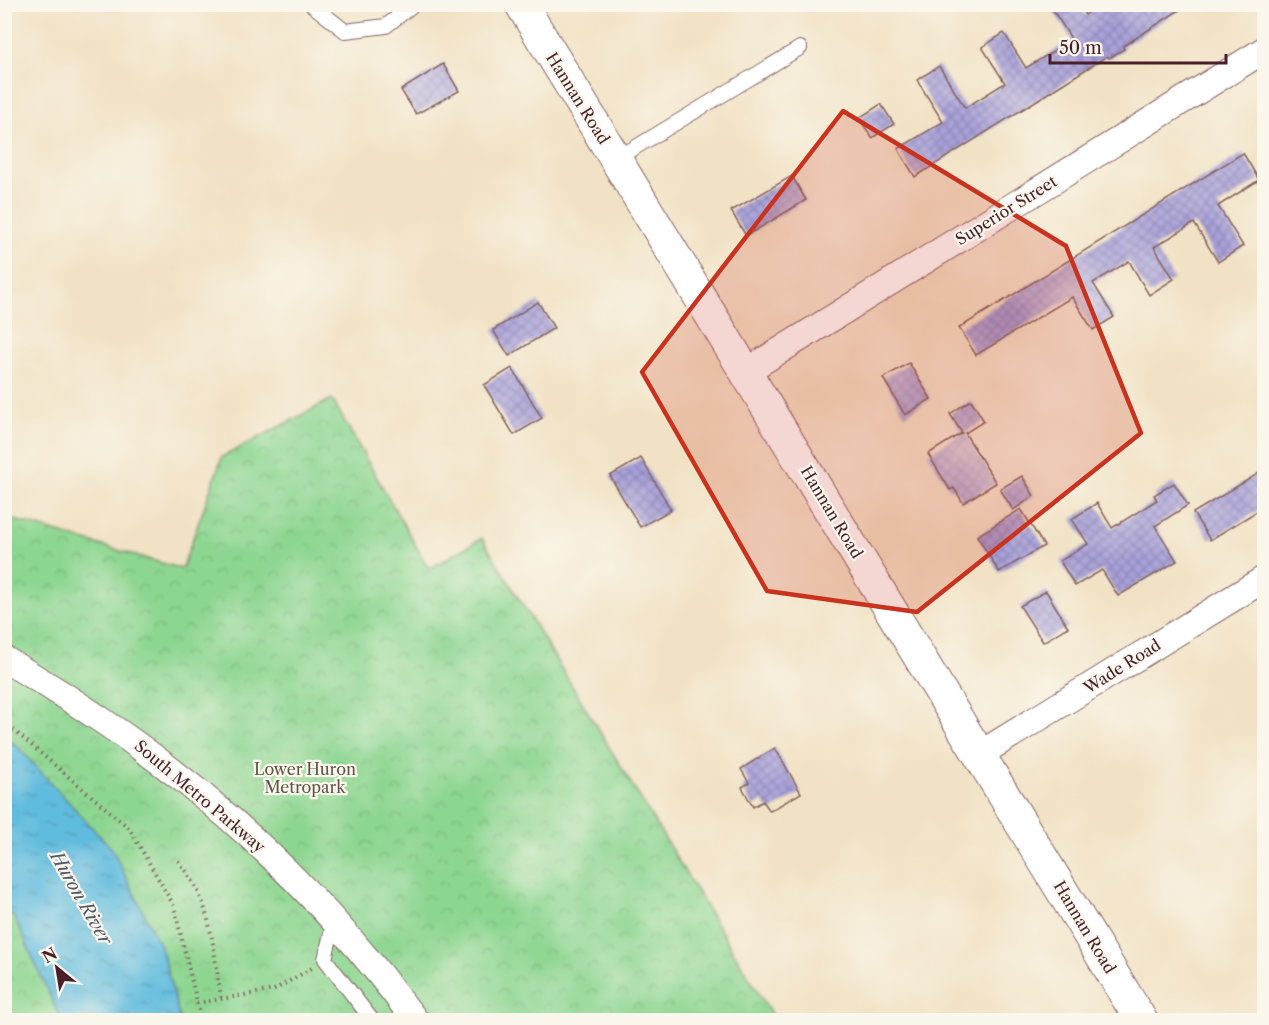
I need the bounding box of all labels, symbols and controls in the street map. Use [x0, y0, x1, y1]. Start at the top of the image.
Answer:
scale bar [1050, 27, 1226, 65]
text: 50 m [1059, 37, 1102, 59]
street label: Hannan Road [542, 48, 614, 148]
street label: Superior Street [952, 171, 1061, 249]
street label: Hannan Road [797, 462, 868, 562]
street label: Wade Road [1079, 634, 1164, 698]
street label: South Metro Parkway [131, 736, 270, 857]
park label: Lower Huron Metropark [254, 759, 356, 797]
water label: Huron River [44, 846, 117, 950]
street label: Hannan Road [1050, 877, 1121, 977]
north arrow [27, 938, 87, 998]
text: N [38, 943, 61, 967]

